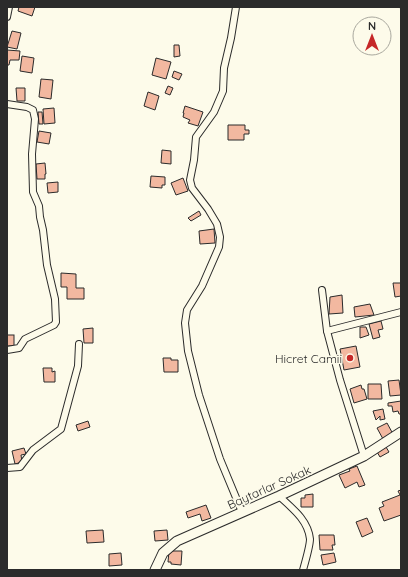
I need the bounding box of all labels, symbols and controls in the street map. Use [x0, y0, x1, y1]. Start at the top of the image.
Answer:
north arrow [352, 16, 392, 56]
text: N [368, 19, 376, 33]
place label: Hicret Camii [275, 351, 342, 366]
marker: Hicret Camii [345, 353, 355, 363]
street label: Baytarlar Sokak [225, 462, 313, 512]

